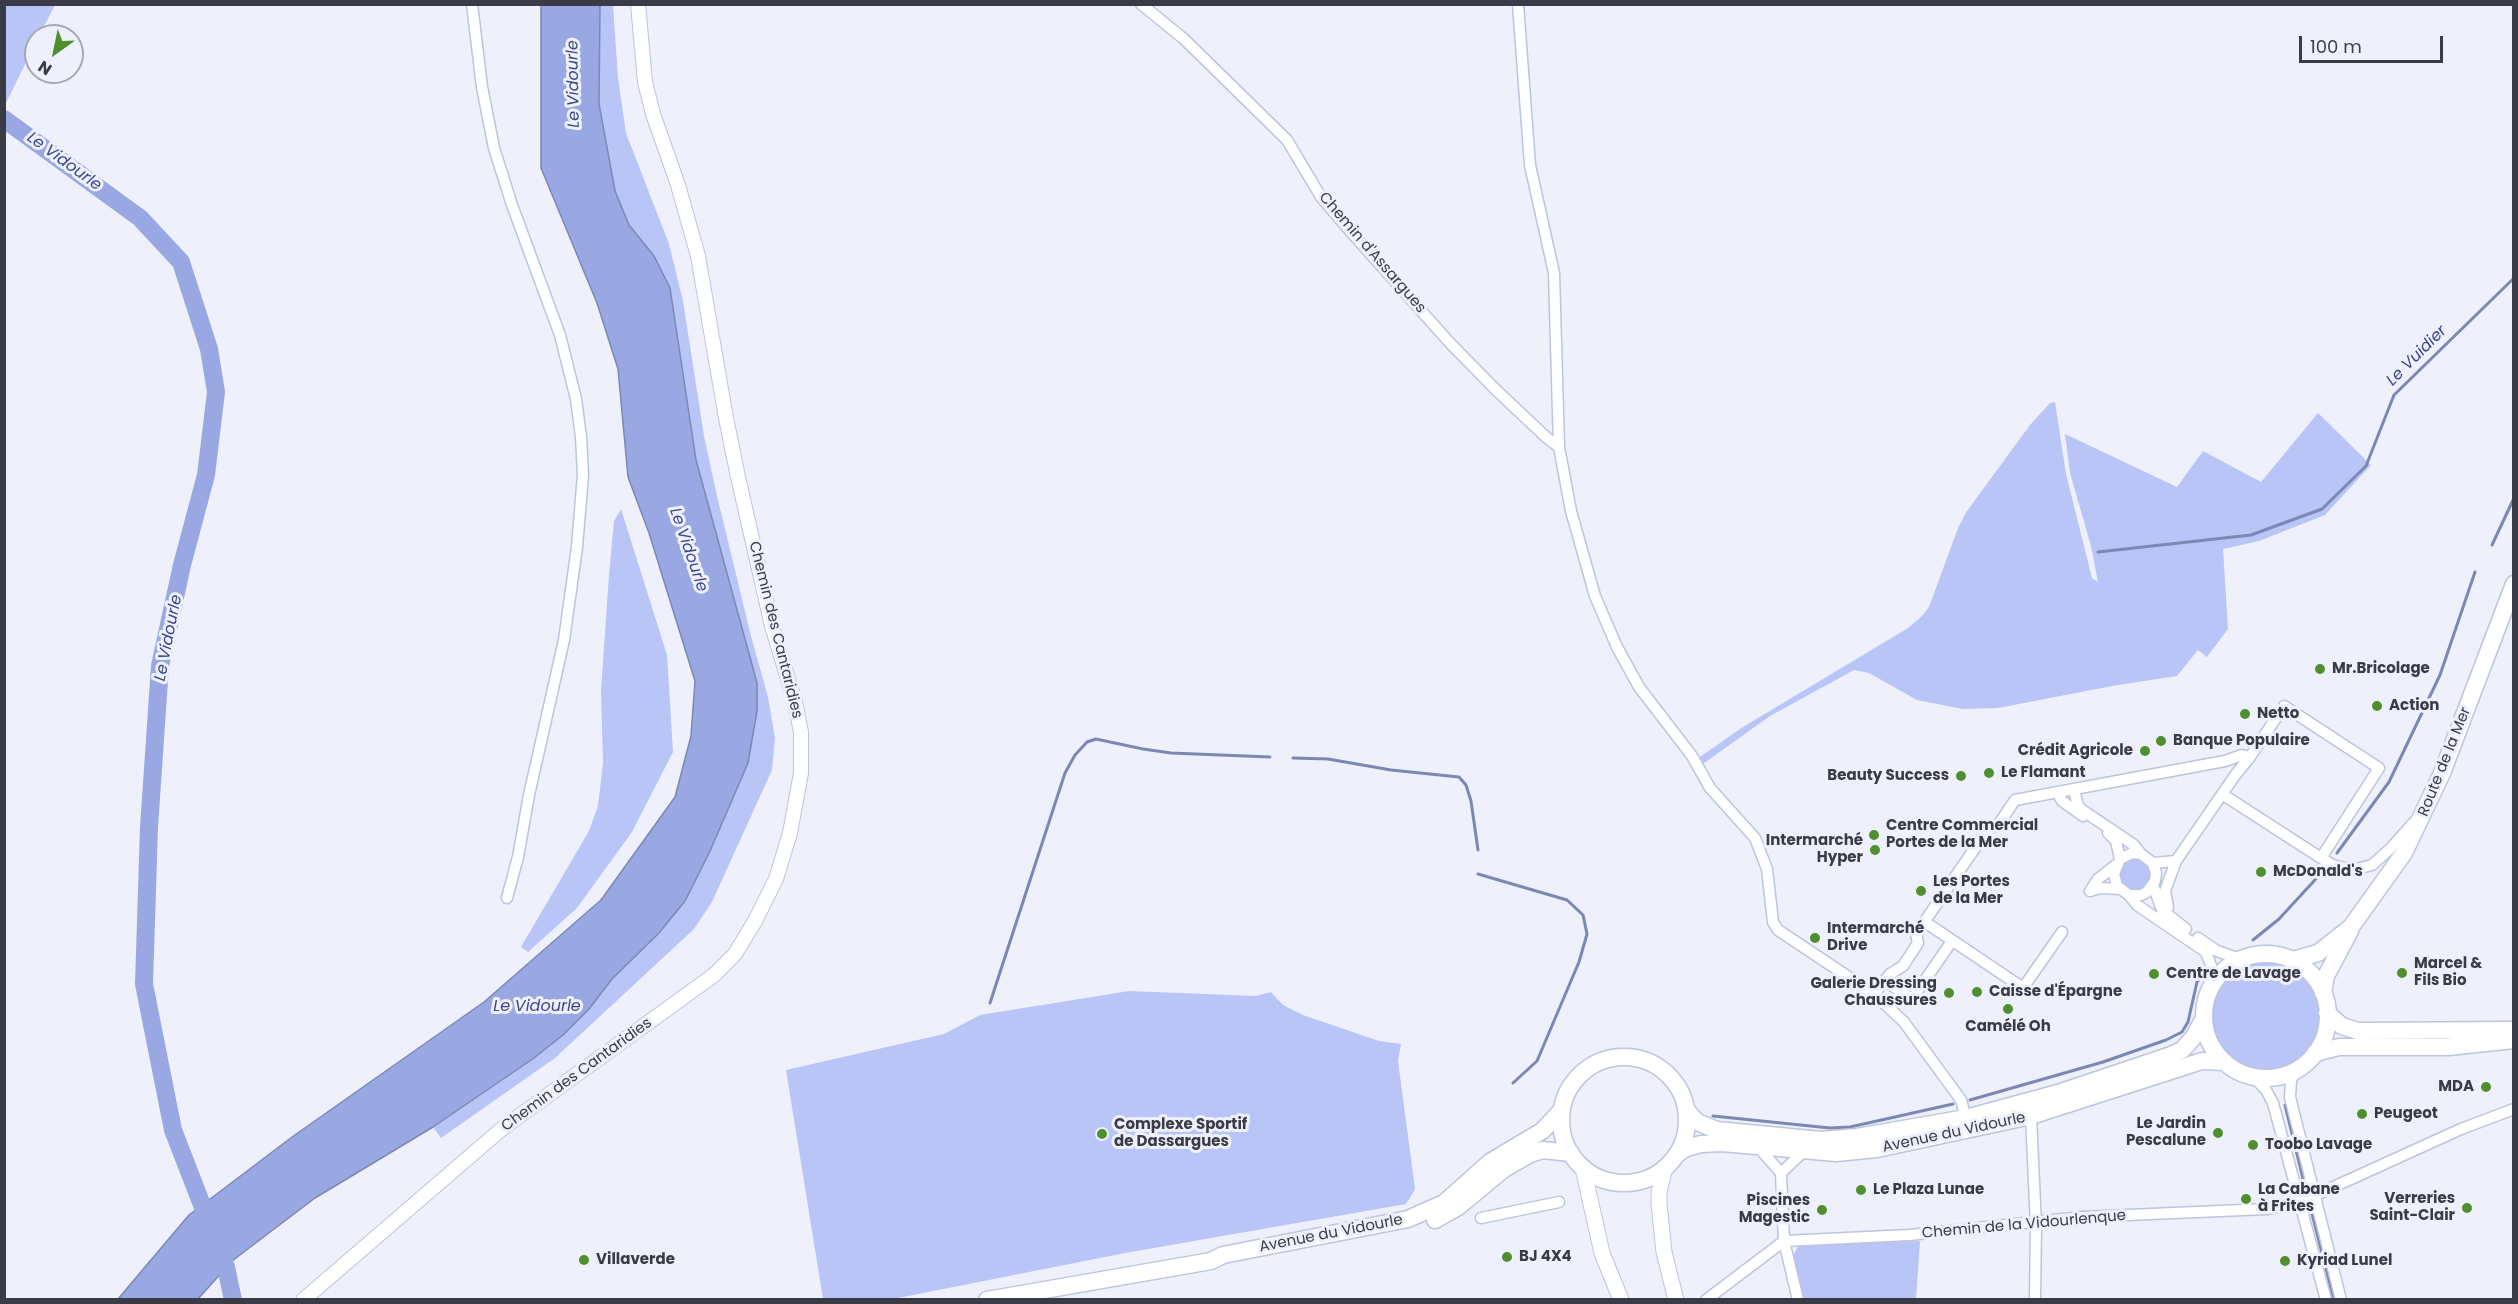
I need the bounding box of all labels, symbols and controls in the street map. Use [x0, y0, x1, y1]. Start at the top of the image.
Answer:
north arrow [24, 24, 84, 84]
scale bar [2302, 24, 2446, 62]
text: 100 m [2310, 34, 2362, 59]
water label: Le Vidourle [564, 40, 584, 128]
text: N [34, 55, 56, 81]
water label: Le Vidourle [23, 129, 105, 195]
street label: Chemin d'Assargues [1315, 189, 1429, 317]
water label: Le Vuidier [2383, 322, 2451, 390]
water label: Le Vidourle [665, 506, 711, 594]
street label: Chemin des Cantaridies [744, 540, 806, 720]
water label: Le Vidourle [151, 593, 187, 683]
place label: Mr.Bricolage [2332, 660, 2430, 678]
marker: Mr.Bricolage [2313, 662, 2327, 676]
place label: Action [2389, 697, 2439, 715]
marker: Action [2370, 699, 2384, 713]
place label: Netto [2257, 705, 2299, 723]
street label: Route de la Mer [2415, 705, 2475, 819]
marker: Netto [2238, 707, 2252, 721]
place label: Banque Populaire [2173, 732, 2310, 750]
marker: Banque Populaire [2154, 734, 2168, 748]
place label: Crédit Agricole [2018, 742, 2133, 760]
marker: Crédit Agricole [2138, 744, 2152, 758]
place label: Le Flamant [2001, 764, 2086, 782]
marker: Le Flamant [1982, 766, 1996, 780]
place label: Beauty Success [1827, 767, 1949, 785]
marker: Beauty Success [1954, 769, 1968, 783]
place label: Centre Commercial Portes de la Mer [1886, 817, 2038, 852]
marker: Centre Commercial Portes de la Mer [1867, 828, 1881, 842]
place label: Intermarché Hyper [1766, 832, 1863, 867]
marker: Intermarché Hyper [1868, 843, 1882, 857]
place label: McDonald's [2273, 863, 2363, 881]
marker: McDonald's [2254, 865, 2268, 879]
place label: Les Portes de la Mer [1933, 873, 2010, 908]
marker: Les Portes de la Mer [1914, 884, 1928, 898]
place label: Intermarché Drive [1827, 920, 1924, 955]
marker: Intermarché Drive [1808, 931, 1822, 945]
place label: Marcel & Fils Bio [2414, 955, 2482, 990]
place label: Centre de Lavage [2166, 965, 2301, 983]
marker: Marcel & Fils Bio [2395, 966, 2409, 980]
marker: Centre de Lavage [2147, 967, 2161, 981]
place label: Galerie Dressing Chaussures [1810, 975, 1937, 1010]
place label: Caisse d'Épargne [1989, 983, 2122, 1001]
marker: Caisse d'Épargne [1970, 985, 1984, 999]
marker: Galerie Dressing Chaussures [1942, 986, 1956, 1000]
water label: Le Vidourle [493, 997, 581, 1017]
marker: Camélé Oh [2001, 1002, 2015, 1016]
street label: Chemin des Cantaridies [498, 1014, 656, 1136]
place label: Camélé Oh [1965, 1018, 2051, 1036]
place label: MDA [2438, 1078, 2474, 1096]
marker: MDA [2479, 1080, 2493, 1094]
place label: Peugeot [2374, 1105, 2438, 1123]
marker: Peugeot [2355, 1107, 2369, 1121]
street label: Avenue du Vidourle [1881, 1109, 2027, 1157]
place label: Le Jardin Pescalune [2126, 1115, 2206, 1150]
place label: Complexe Sportif de Dassargues [1114, 1116, 1247, 1151]
marker: Le Jardin Pescalune [2211, 1126, 2225, 1140]
marker: Complexe Sportif de Dassargues [1095, 1127, 1109, 1141]
place label: Toobo Lavage [2265, 1136, 2372, 1154]
marker: Toobo Lavage [2246, 1138, 2260, 1152]
place label: Le Plaza Lunae [1873, 1181, 1984, 1199]
place label: La Cabane à Frites [2258, 1181, 2340, 1216]
marker: Le Plaza Lunae [1854, 1183, 1868, 1197]
place label: Verreries Saint-Clair [2369, 1190, 2455, 1225]
place label: Piscines Magestic [1739, 1192, 1810, 1227]
marker: La Cabane à Frites [2239, 1192, 2253, 1206]
marker: Verreries Saint-Clair [2460, 1201, 2474, 1215]
marker: Piscines Magestic [1815, 1203, 1829, 1217]
street label: Chemin de la Vidourlenque [1921, 1207, 2127, 1243]
street label: Avenue du Vidourle [1258, 1211, 1404, 1257]
place label: BJ 4X4 [1519, 1248, 1572, 1266]
marker: BJ 4X4 [1500, 1250, 1514, 1264]
place label: Villaverde [596, 1251, 675, 1269]
place label: Kyriad Lunel [2297, 1252, 2392, 1270]
marker: Villaverde [577, 1253, 591, 1267]
marker: Kyriad Lunel [2278, 1254, 2292, 1268]

